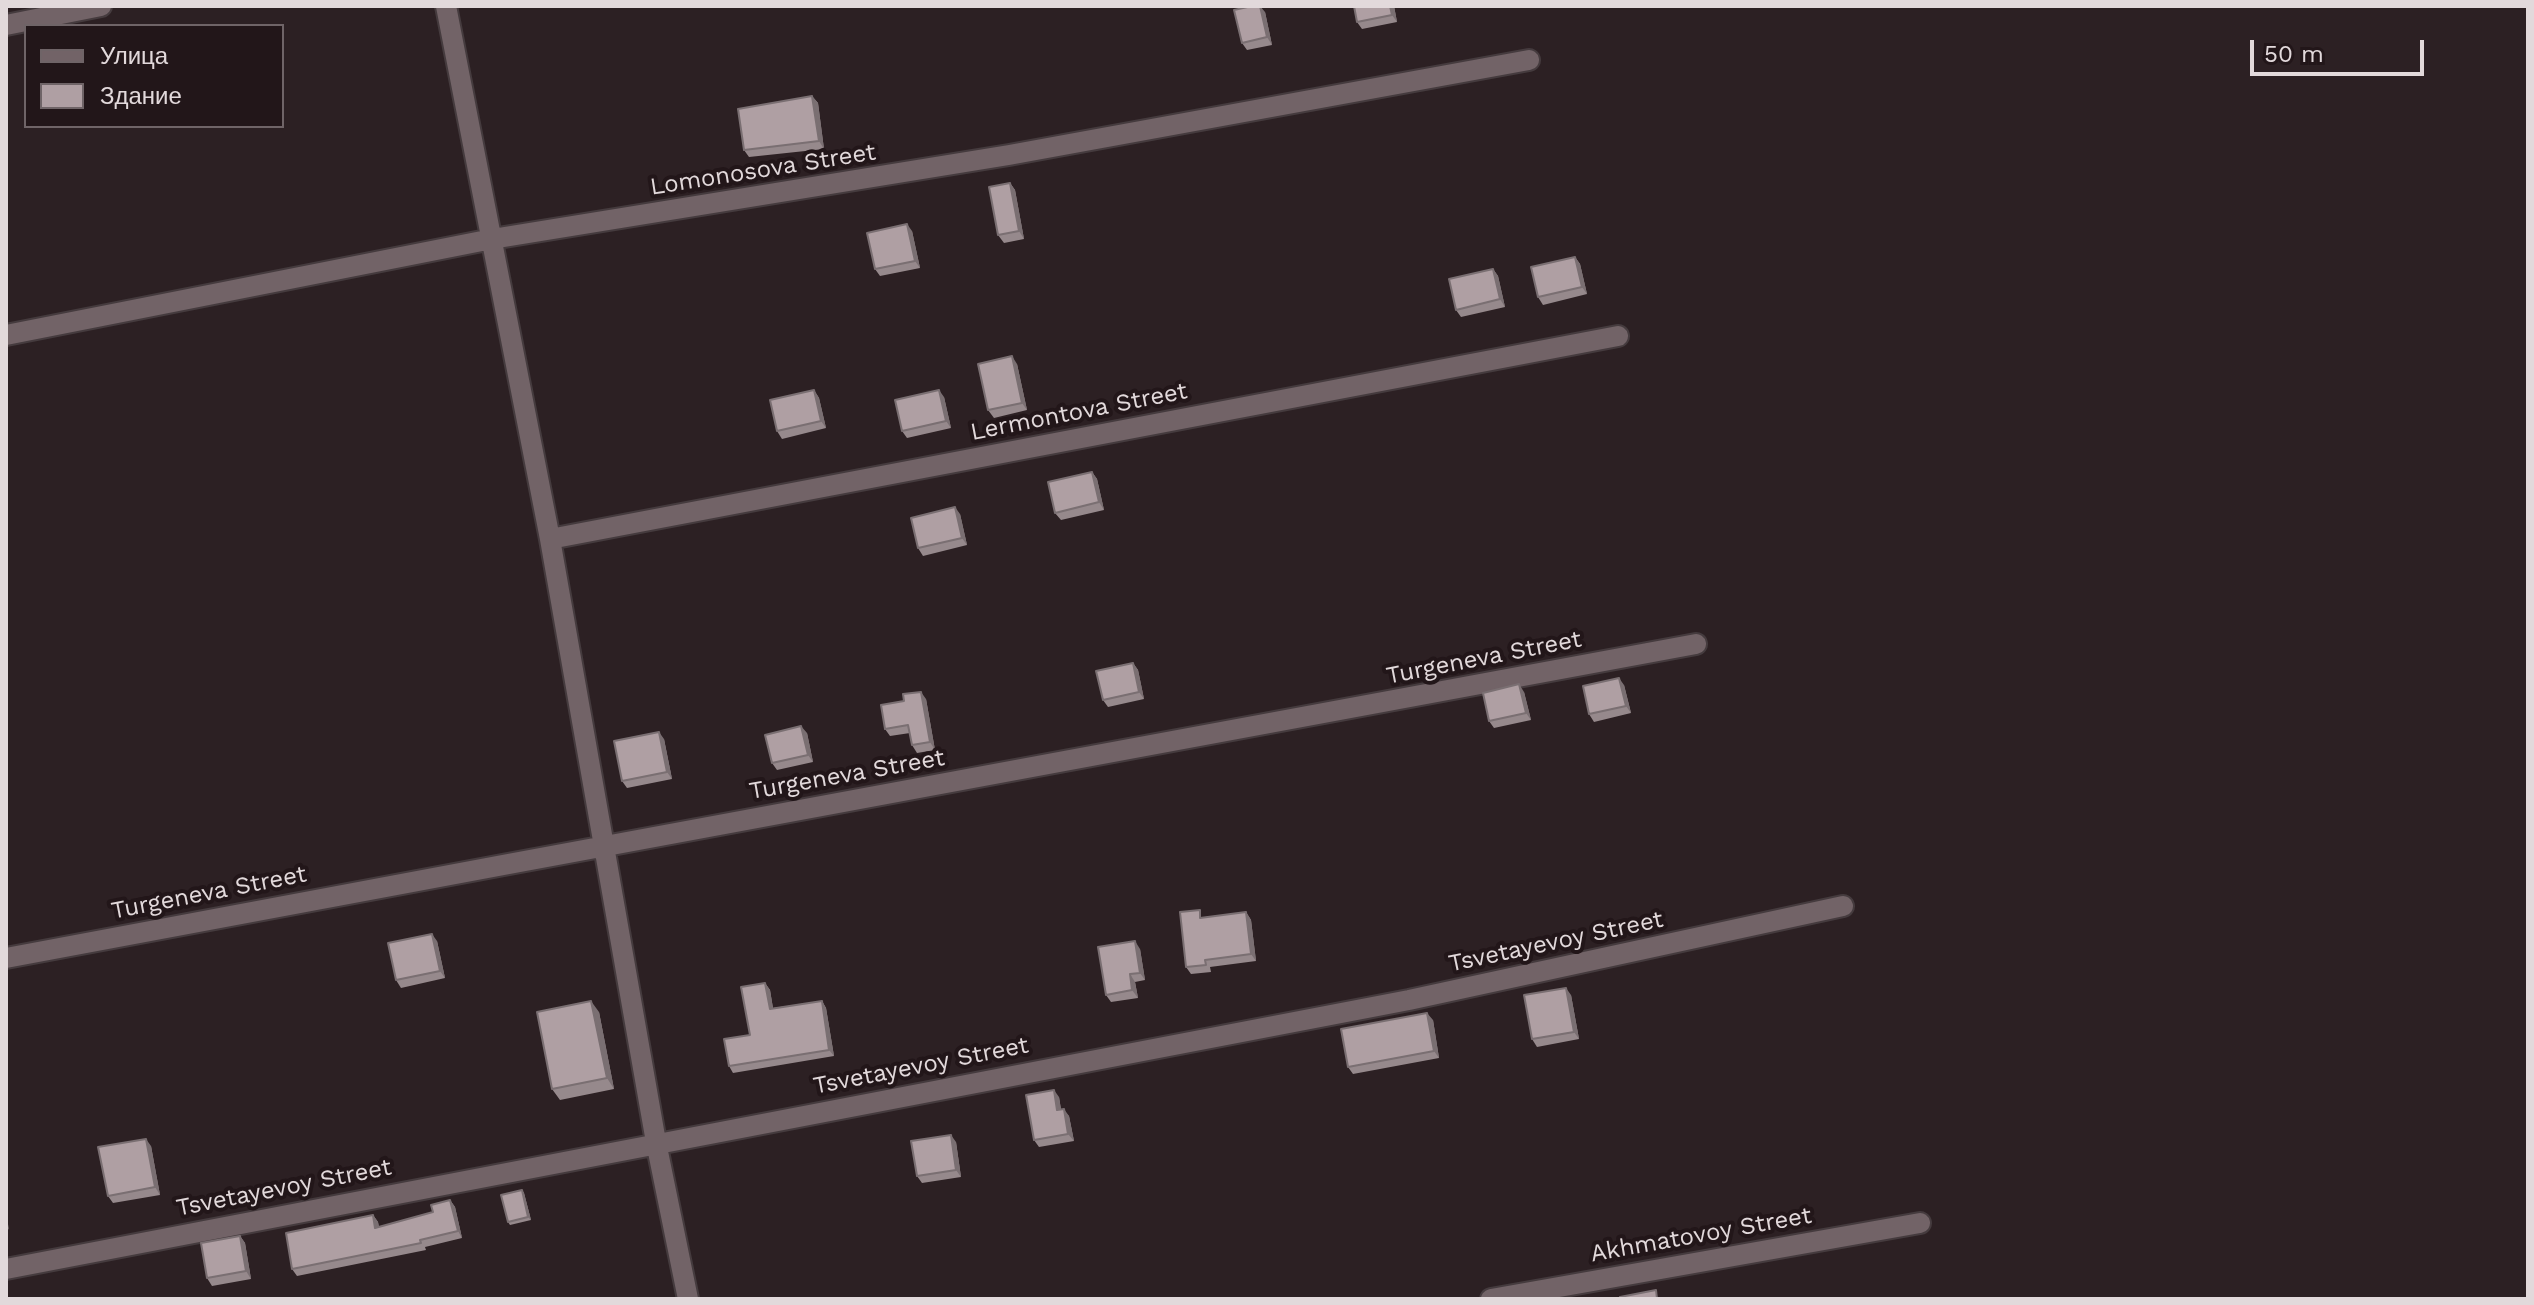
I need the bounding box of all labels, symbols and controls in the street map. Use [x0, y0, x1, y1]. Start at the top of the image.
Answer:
legend [24, 24, 284, 128]
scale bar [2254, 24, 2428, 74]
text: 50 m [2264, 40, 2324, 68]
text: Улица [100, 42, 168, 70]
text: Здание [100, 82, 182, 110]
street label: Lomonosova Street [648, 138, 878, 202]
street label: Lermontova Street [968, 377, 1190, 447]
street label: Turgeneva Street [1384, 625, 1584, 691]
street label: Turgeneva Street [747, 744, 947, 806]
street label: Turgeneva Street [109, 860, 309, 926]
street label: Tsvetayevoy Street [1446, 905, 1666, 979]
street label: Tsvetayevoy Street [811, 1031, 1031, 1101]
street label: Tsvetayevoy Street [174, 1153, 394, 1223]
street label: Akhmatovoy Street [1588, 1201, 1814, 1269]

